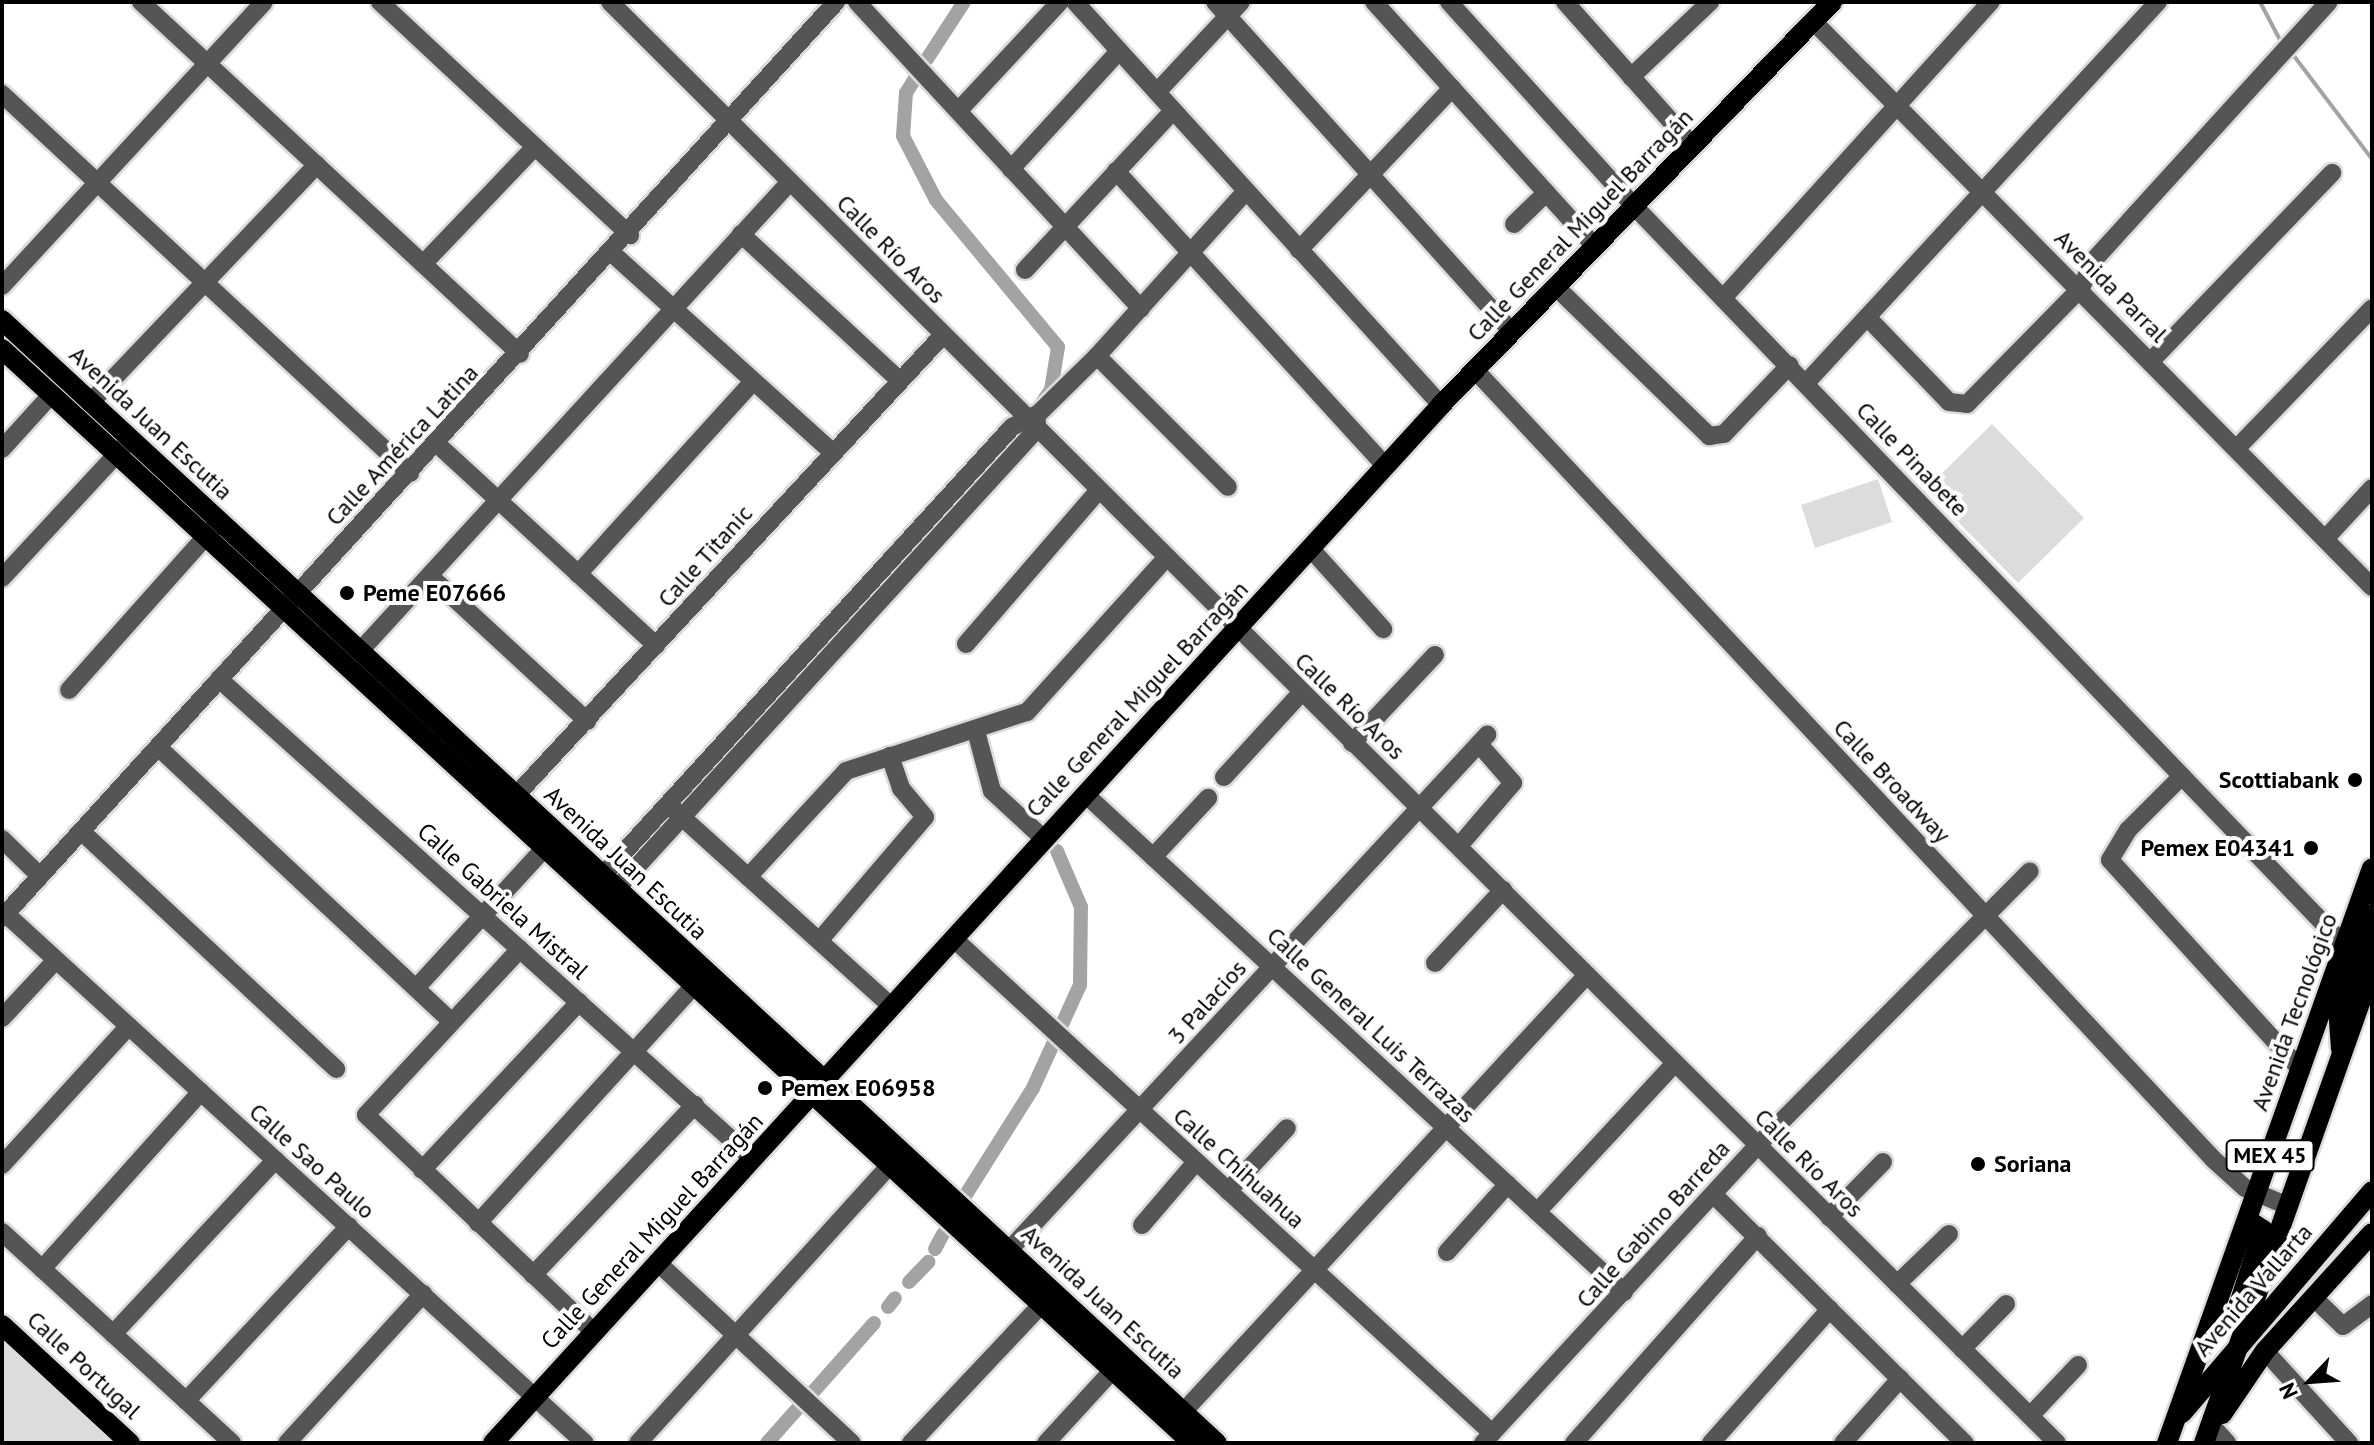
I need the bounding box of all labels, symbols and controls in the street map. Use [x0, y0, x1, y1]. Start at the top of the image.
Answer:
street label: Calle General Miguel Barragán [1461, 103, 1699, 347]
street label: Calle Río Aros [830, 188, 952, 310]
street label: Avenida Parral [2049, 224, 2173, 348]
street label: Avenida Juan Escutia [64, 340, 238, 506]
street label: Calle América Latina [320, 358, 484, 532]
street label: Calle Pinabete [1850, 396, 1974, 522]
street label: Calle Titanic [651, 499, 759, 613]
street label: Calle General Miguel Barragán [1020, 575, 1254, 823]
place label: Peme E07666 [363, 579, 506, 607]
marker: Peme E07666 [338, 584, 356, 602]
street label: Calle Río Aros [1289, 646, 1411, 766]
street label: Calle Broadway [1827, 713, 1957, 849]
place label: Scottiabank [2219, 766, 2339, 794]
marker: Scottiabank [2346, 771, 2364, 789]
street label: Avenida Juan Escutia [539, 780, 713, 946]
street label: Calle Gabriela Mistral [412, 817, 594, 985]
place label: Pemex E04341 [2140, 834, 2295, 862]
marker: Pemex E04341 [2302, 839, 2320, 857]
street label: Avenida Tecnológico [2245, 909, 2343, 1115]
street label: Calle General Luis Terrazas [1261, 921, 1481, 1129]
street label: 3 Palacios [1162, 954, 1252, 1050]
place label: Pemex E06958 [781, 1074, 936, 1102]
marker: Pemex E06958 [756, 1079, 774, 1097]
street label: Calle Sao Paulo [243, 1097, 381, 1225]
street label: Calle Chihuahua [1167, 1101, 1311, 1235]
street label: Calle Río Aros [1748, 1102, 1870, 1224]
street label: Calle General Miguel Barragán [535, 1107, 769, 1355]
street label: Calle Gabino Barreda [1570, 1134, 1736, 1314]
road number: MEX 45 [2224, 1138, 2316, 1174]
place label: Soriana [1994, 1150, 2071, 1178]
marker: Soriana [1969, 1155, 1987, 1173]
street label: Avenida Vallarta [2187, 1218, 2319, 1362]
street label: Avenida Juan Escutia [1016, 1219, 1190, 1385]
street label: Calle Portugal [21, 1305, 147, 1425]
north arrow [2270, 1341, 2350, 1421]
text: N [2273, 1379, 2304, 1404]

